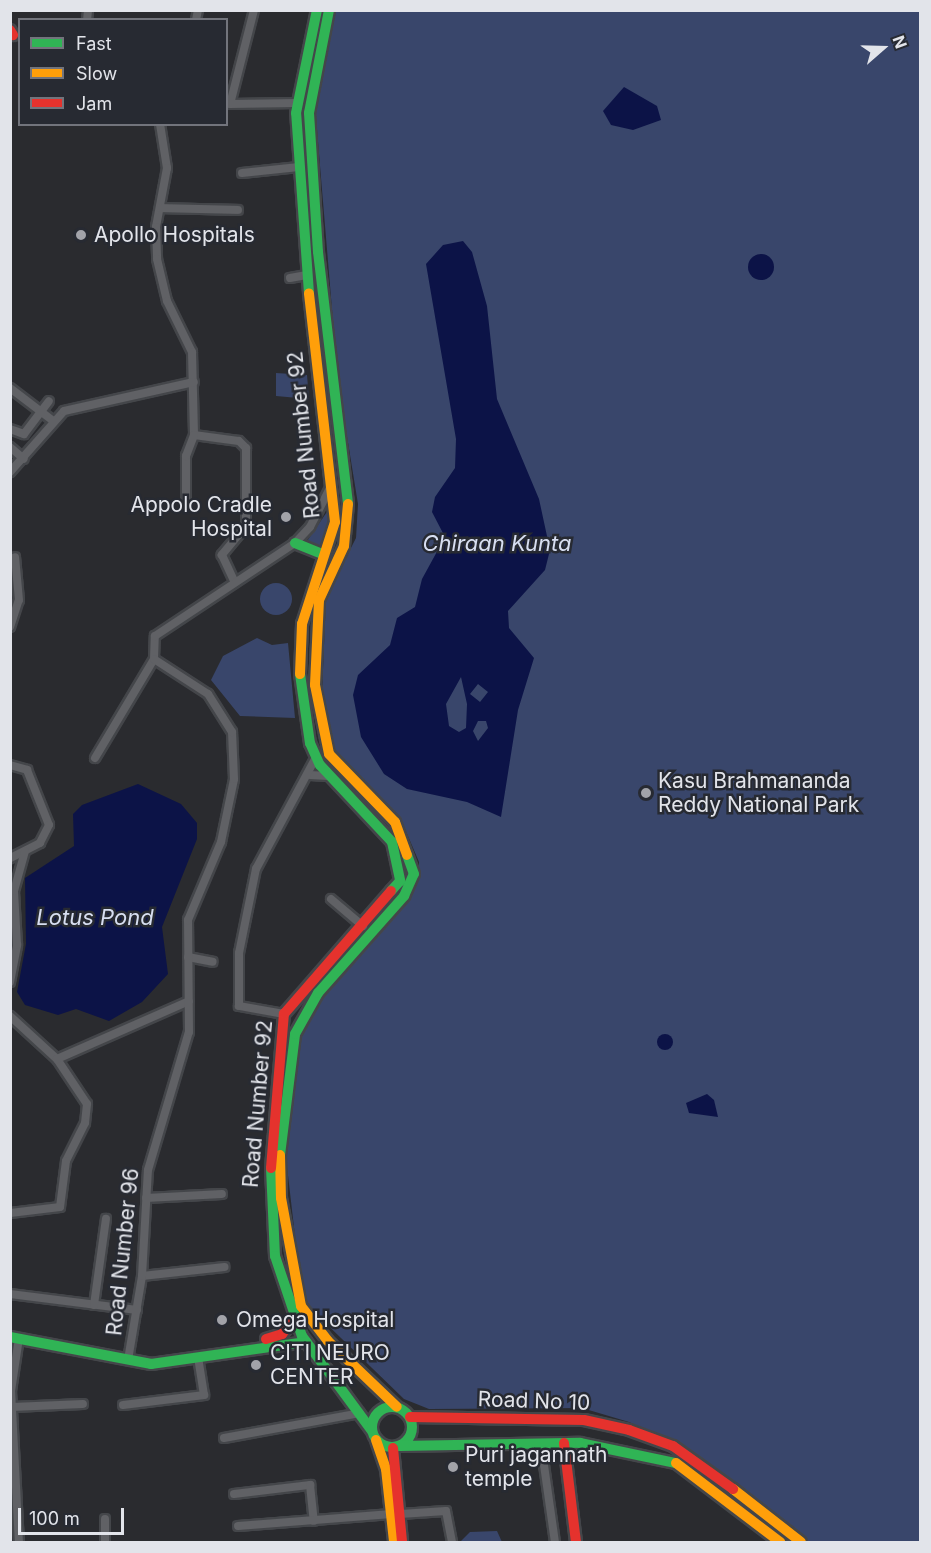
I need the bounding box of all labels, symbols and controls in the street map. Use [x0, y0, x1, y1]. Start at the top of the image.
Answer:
legend [18, 18, 228, 126]
north arrow [853, 18, 913, 78]
text: Fast [76, 33, 112, 54]
text: N [888, 33, 911, 51]
text: Slow [76, 63, 117, 84]
text: Jam [76, 93, 112, 114]
place label: Apollo Hospitals [94, 222, 255, 248]
marker: Apollo Hospitals [72, 226, 90, 244]
street label: Road Number 92 [283, 350, 325, 520]
place label: Appolo Cradle Hospital [130, 492, 272, 542]
marker: Appolo Cradle Hospital [277, 508, 295, 526]
water label: Chiraan Kunta [422, 531, 572, 557]
place label: Kasu Brahmananda Reddy National Park [658, 768, 859, 818]
marker: Kasu Brahmananda Reddy National Park [639, 786, 653, 800]
water label: Lotus Pond [36, 905, 154, 931]
street label: Road Number 92 [238, 1019, 278, 1189]
street label: Road Number 96 [102, 1167, 144, 1337]
place label: Omega Hospital [236, 1307, 394, 1333]
marker: Omega Hospital [213, 1311, 231, 1329]
place label: CITI NEURO CENTER [270, 1340, 390, 1390]
marker: CITI NEURO CENTER [247, 1356, 265, 1374]
street label: Road No 10 [477, 1386, 591, 1416]
place label: Puri jagannath temple [465, 1442, 607, 1492]
marker: Puri jagannath temple [446, 1460, 460, 1474]
scale bar [21, 1496, 128, 1534]
text: 100 m [29, 1508, 80, 1529]

